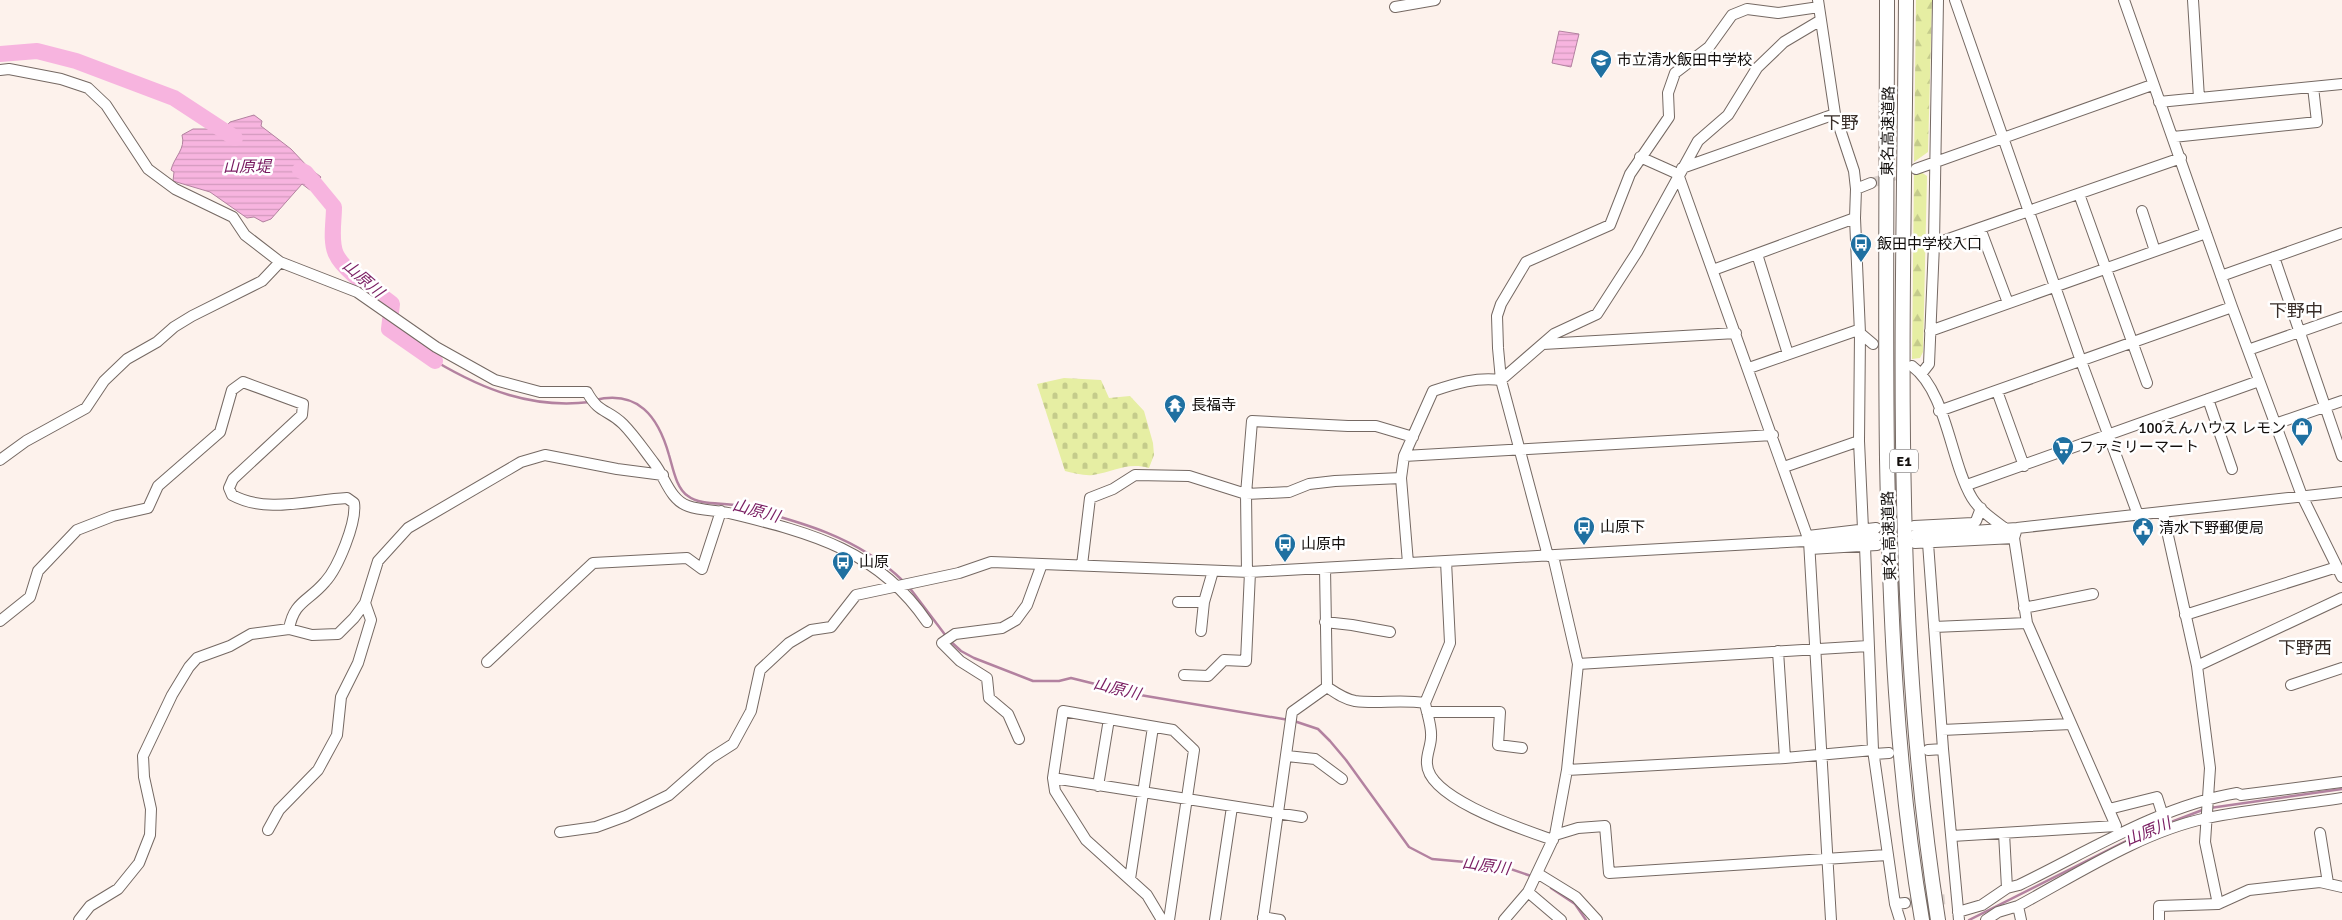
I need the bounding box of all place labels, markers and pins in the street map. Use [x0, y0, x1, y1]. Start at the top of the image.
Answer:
school or university icon: 市立清水飯田中学校 [1589, 48, 1613, 79]
place label: 市立清水飯田中学校 [1617, 51, 1752, 69]
bus stop icon: 飯田中学校入口 [1849, 232, 1873, 263]
place label: 飯田中学校入口 [1877, 235, 1982, 253]
temple icon: 長福寺 [1163, 393, 1187, 424]
place label: 長福寺 [1191, 396, 1236, 414]
shop icon: 100えんハウス レモン [2290, 416, 2314, 447]
place label: 100えんハウス レモン [2138, 419, 2286, 437]
supermarket icon: ファミリーマート [2051, 435, 2075, 466]
place label: ファミリーマート [2079, 438, 2199, 456]
bus stop icon: 山原下 [1572, 515, 1596, 546]
public building icon: 清水下野郵便局 [2131, 516, 2155, 547]
place label: 山原下 [1600, 518, 1645, 536]
place label: 清水下野郵便局 [2159, 519, 2264, 537]
bus stop icon: 山原中 [1273, 532, 1297, 563]
place label: 山原中 [1301, 535, 1346, 553]
bus stop icon: 山原 [831, 550, 855, 581]
place label: 山原 [859, 553, 889, 571]

